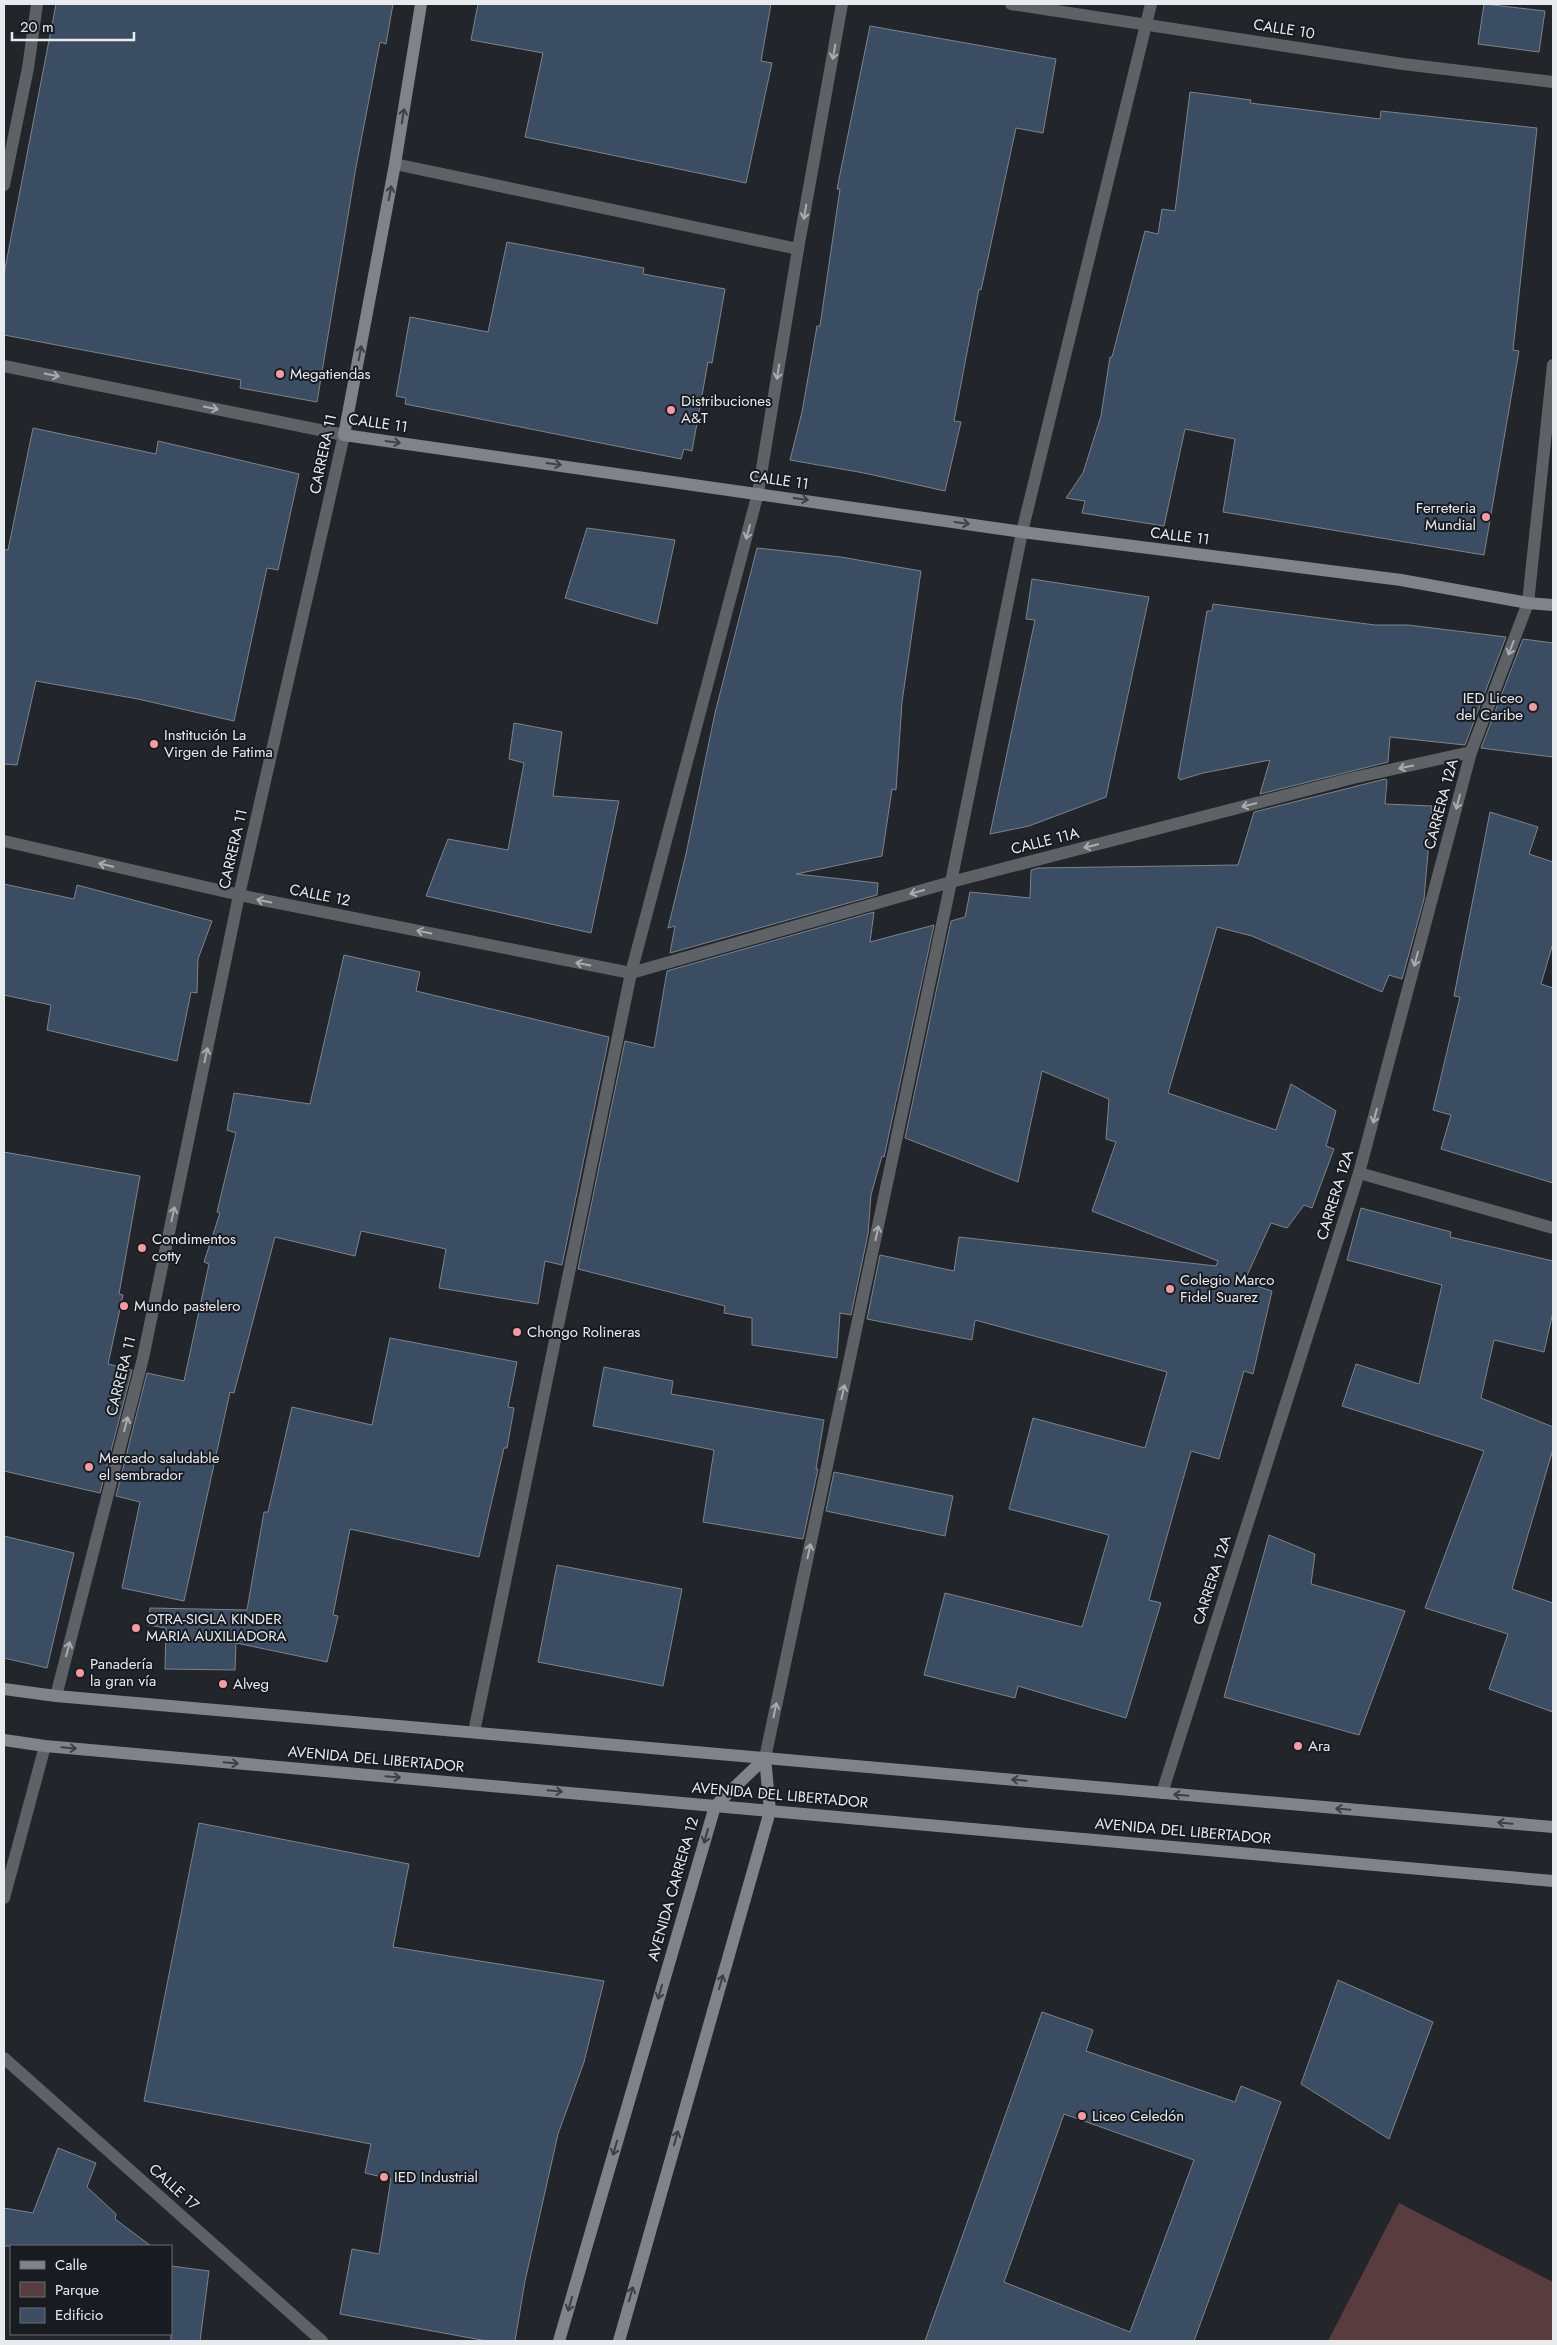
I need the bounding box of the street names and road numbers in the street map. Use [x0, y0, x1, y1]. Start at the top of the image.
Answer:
street label: CALLE 10 [1252, 13, 1316, 45]
street label: CALLE 11 [347, 408, 409, 438]
street label: CARRERA 11 [304, 412, 342, 496]
street label: CALLE 11 [748, 465, 810, 495]
street label: CALLE 11 [1149, 521, 1211, 551]
street label: CARRERA 12A [1418, 756, 1464, 852]
street label: CARRERA 11 [213, 807, 253, 891]
street label: CALLE 11A [1009, 822, 1082, 860]
street label: CALLE 12 [288, 878, 352, 912]
street label: CARRERA 12A [1311, 1147, 1359, 1243]
street label: CARRERA 11 [100, 1334, 142, 1418]
street label: CARRERA 12A [1187, 1532, 1237, 1628]
street label: AVENIDA DEL LIBERTADOR [287, 1740, 466, 1778]
street label: AVENIDA DEL LIBERTADOR [691, 1776, 870, 1814]
street label: AVENIDA DEL LIBERTADOR [1094, 1812, 1273, 1850]
street label: AVENIDA CARRERA 12 [642, 1814, 704, 1964]
street label: CALLE 17 [144, 2158, 204, 2216]

